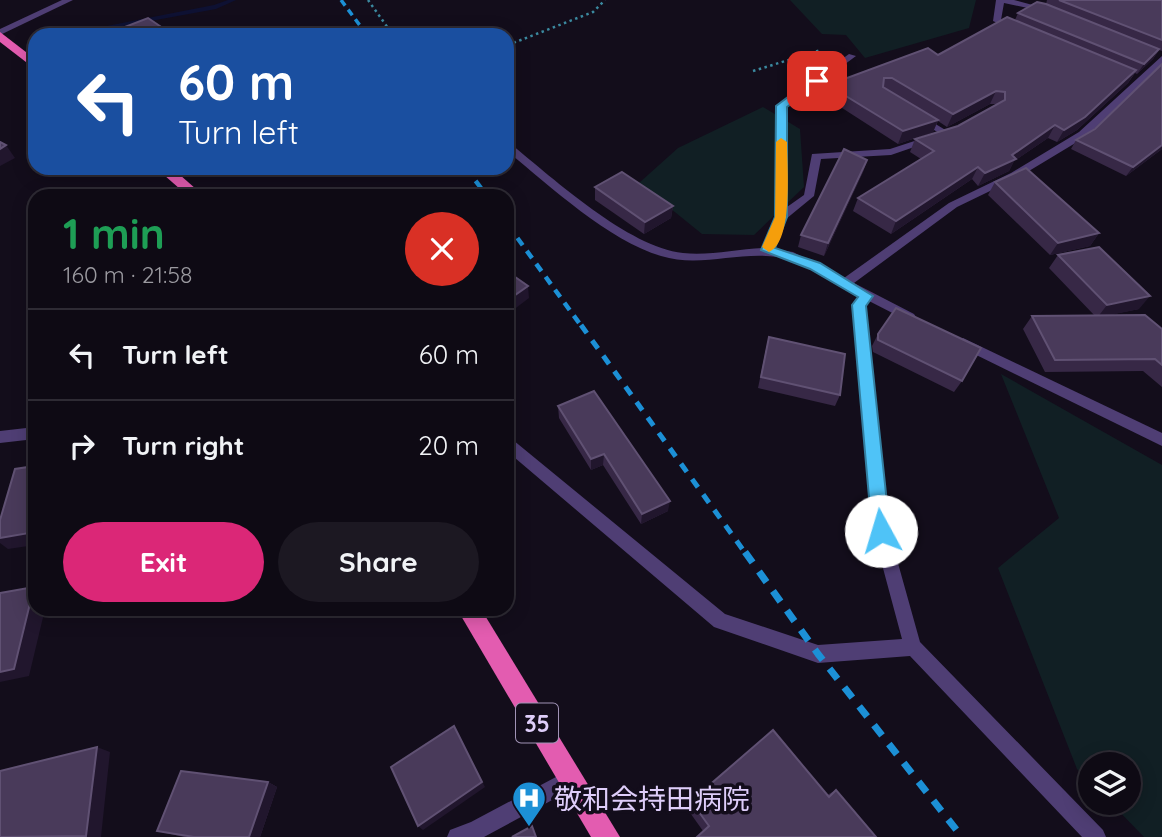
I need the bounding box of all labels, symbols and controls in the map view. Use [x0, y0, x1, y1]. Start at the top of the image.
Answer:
text: 60 m [178, 51, 294, 112]
pin [787, 51, 847, 111]
icon: left [63, 56, 154, 147]
icon: arrive [798, 62, 836, 100]
text: Turn left [178, 112, 299, 152]
text: 1 min [63, 207, 165, 260]
button: close [405, 212, 479, 286]
text: 160 m · 21:58 [63, 260, 192, 289]
icon: left [63, 336, 101, 374]
text: Turn left [122, 338, 229, 371]
text: 60 m [419, 338, 479, 371]
icon: right [63, 427, 101, 465]
text: Turn right [122, 429, 244, 462]
text: 20 m [418, 429, 479, 462]
position arrow [844, 494, 918, 568]
button: Exit [63, 522, 264, 602]
button: Share [278, 522, 479, 602]
road number: 35 [516, 704, 558, 743]
map controls [1078, 752, 1141, 815]
button: layers [1078, 752, 1141, 815]
hospital icon: 敬和会持田病院 [510, 779, 548, 828]
place label: 敬和会持田病院 [554, 781, 750, 816]

